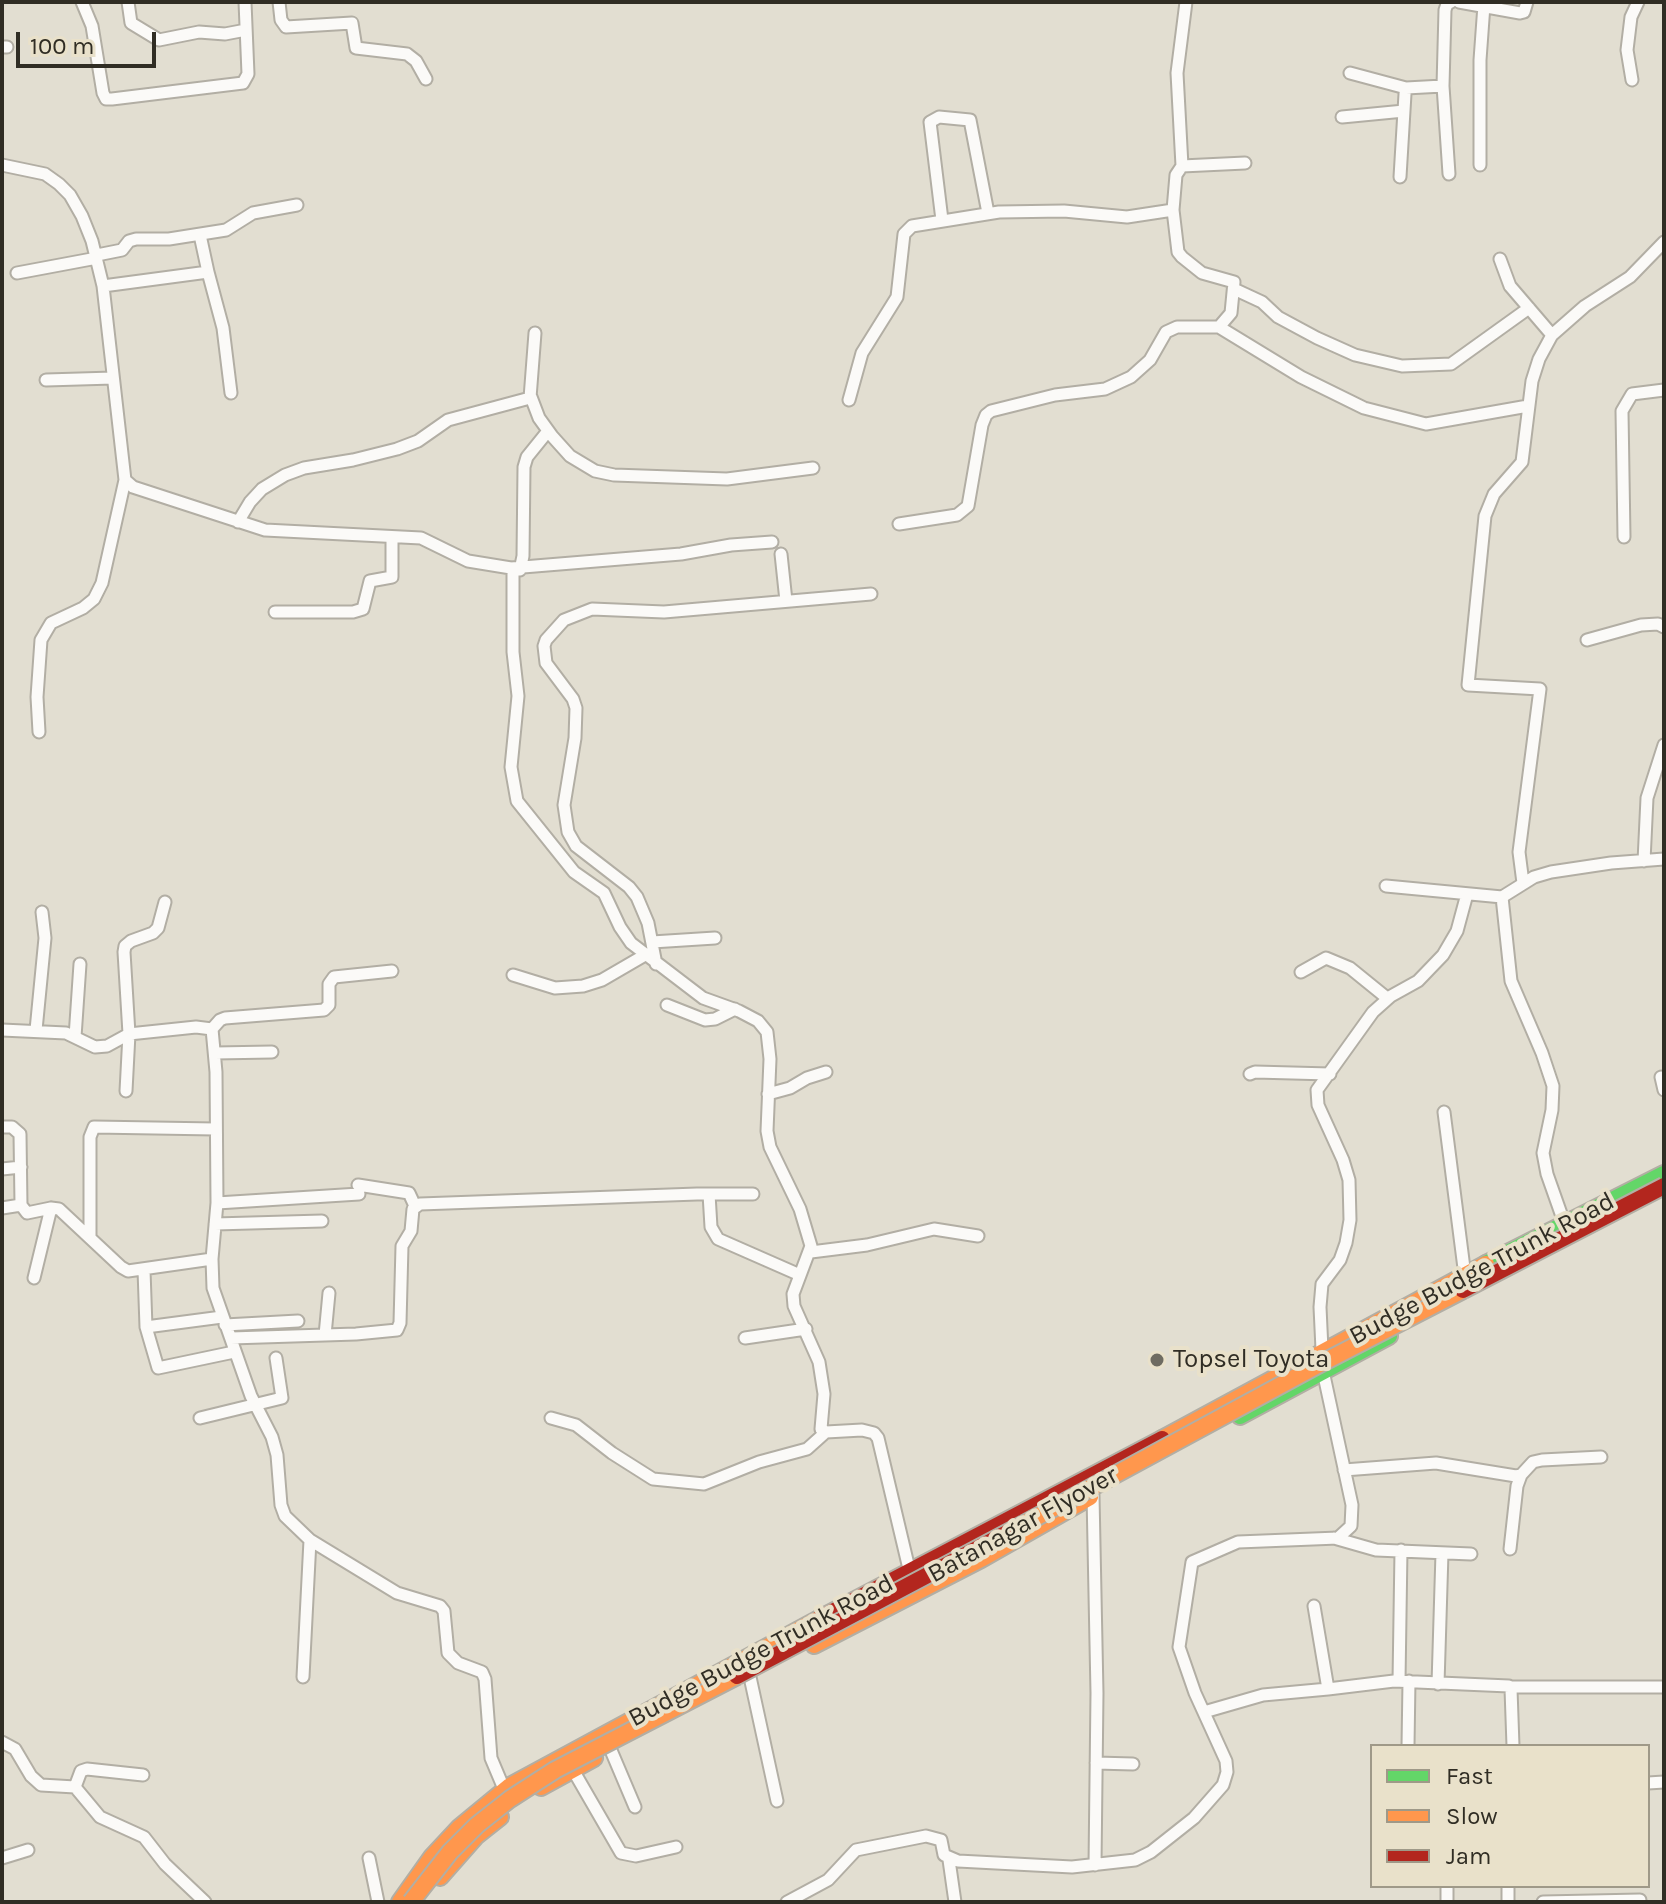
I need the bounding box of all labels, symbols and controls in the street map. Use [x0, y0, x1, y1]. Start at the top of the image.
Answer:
scale bar [20, 16, 160, 66]
text: 100 m [30, 32, 95, 60]
street label: Budge Budge Trunk Road [1344, 1186, 1620, 1352]
place label: Topsel Toyota [1173, 1344, 1329, 1376]
marker: Topsel Toyota [1148, 1351, 1166, 1369]
street label: Batanagar Flyover [923, 1460, 1123, 1590]
street label: Budge Budge Trunk Road [623, 1568, 899, 1734]
legend [1370, 1744, 1650, 1888]
text: Fast [1446, 1762, 1493, 1790]
text: Slow [1446, 1802, 1498, 1830]
text: Jam [1446, 1842, 1491, 1870]

